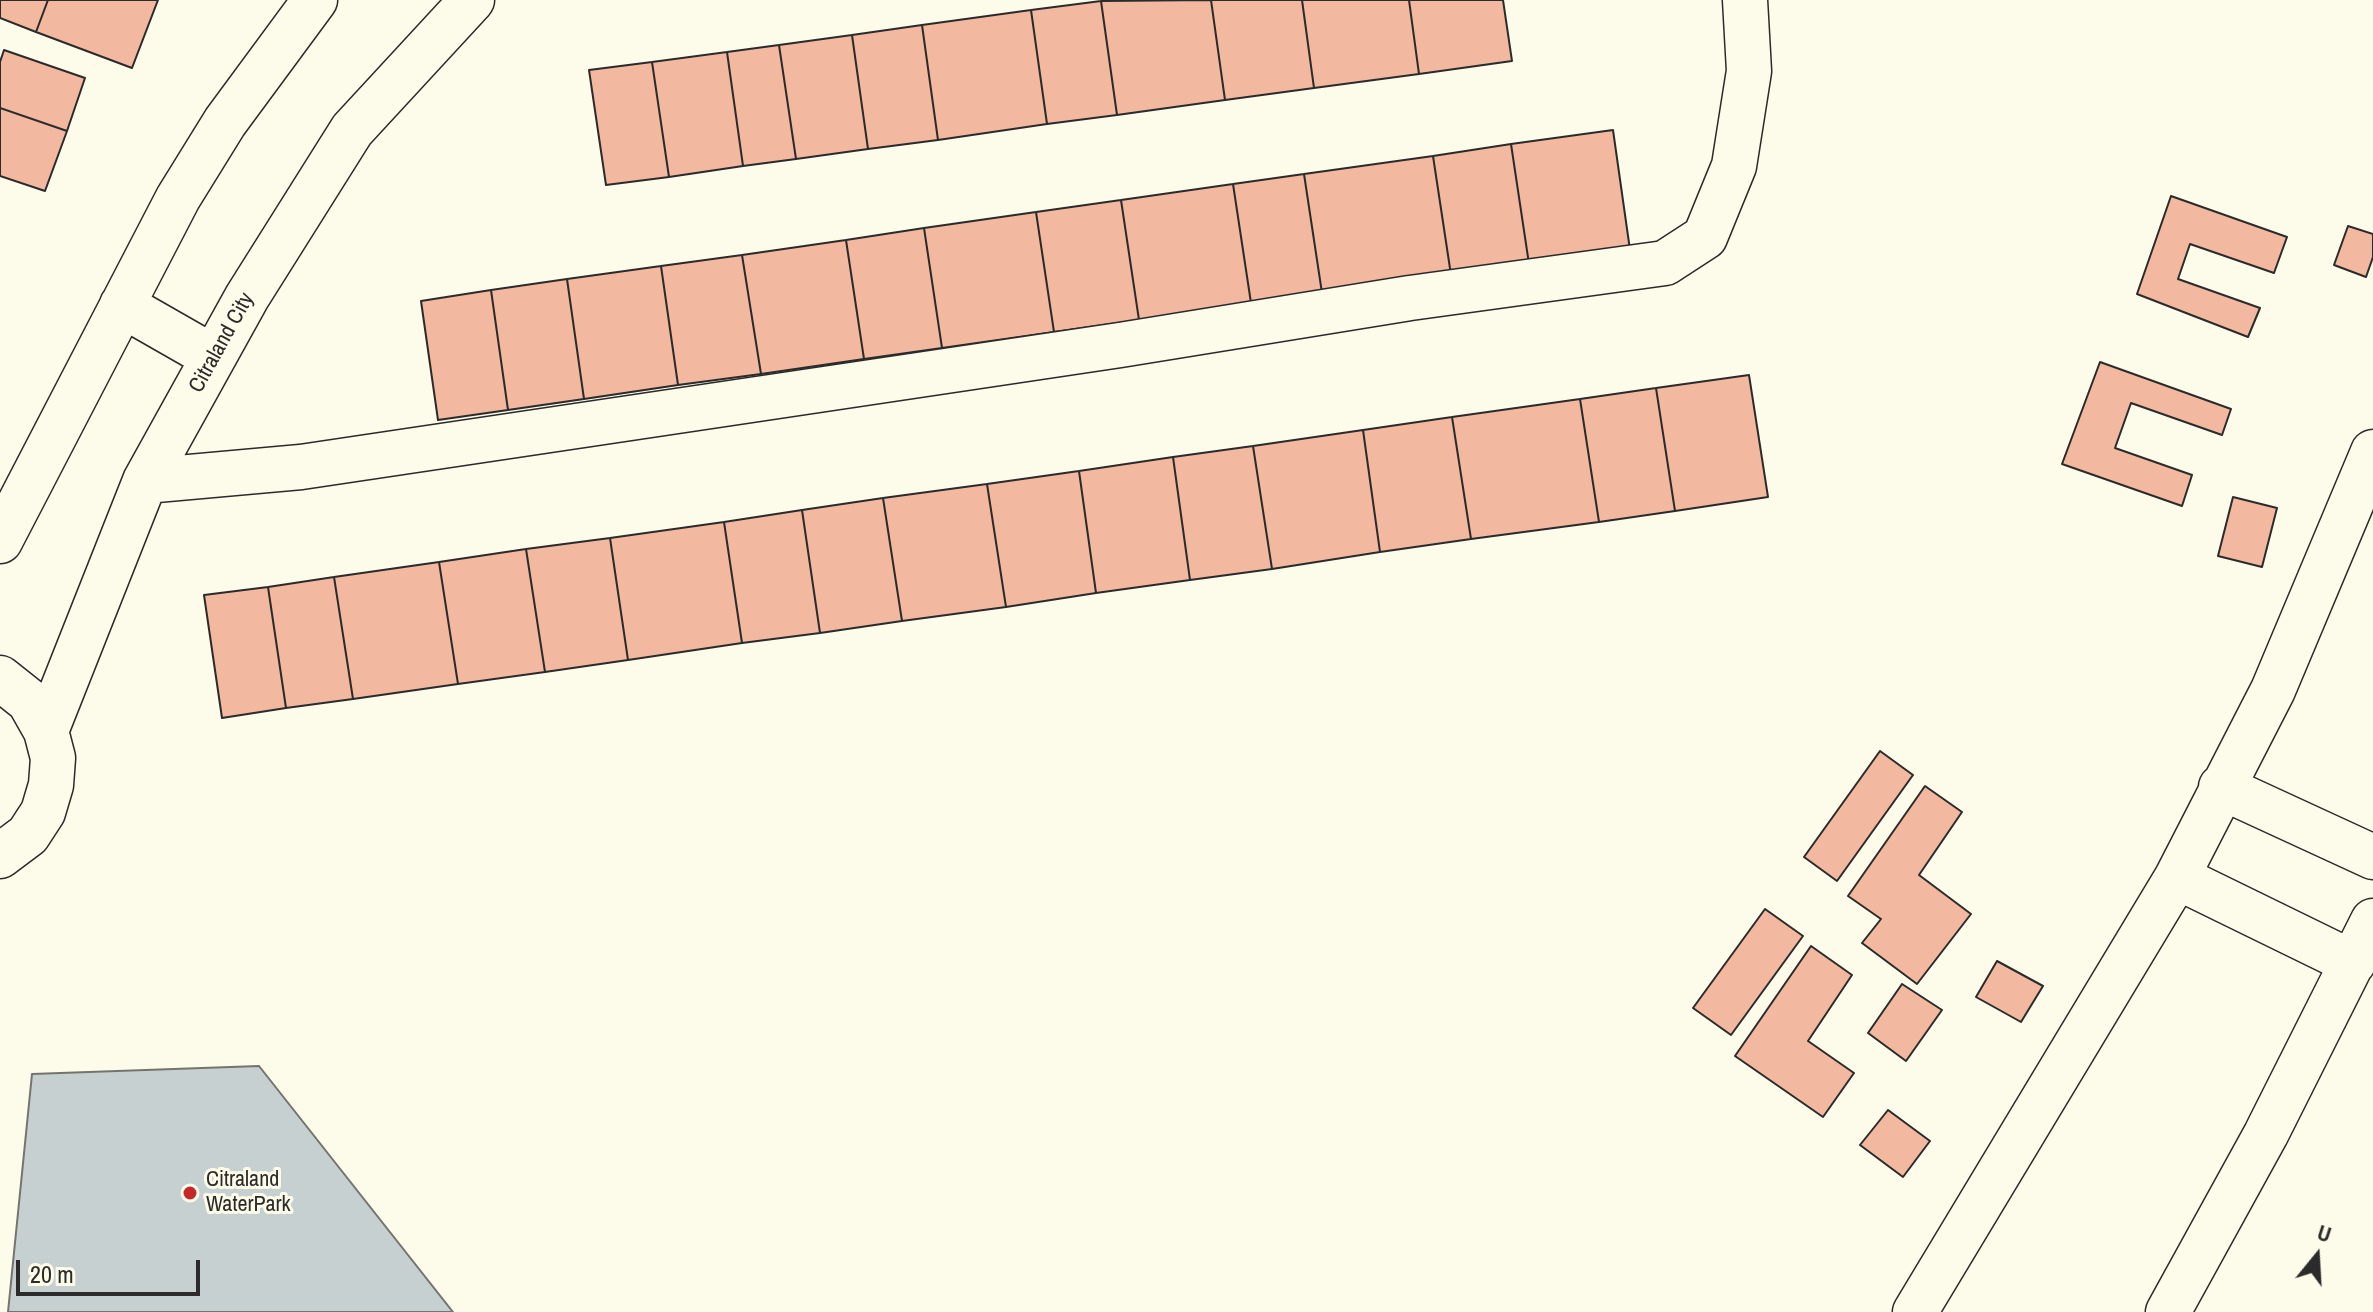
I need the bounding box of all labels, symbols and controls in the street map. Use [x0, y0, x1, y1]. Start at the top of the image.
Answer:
street label: Citraland City [184, 288, 260, 398]
place label: Citraland WaterPark [206, 1167, 291, 1218]
marker: Citraland WaterPark [181, 1184, 199, 1202]
north arrow [2277, 1216, 2357, 1296]
text: U [2314, 1217, 2335, 1249]
scale bar [20, 1244, 204, 1294]
text: 20 m [30, 1258, 74, 1290]

